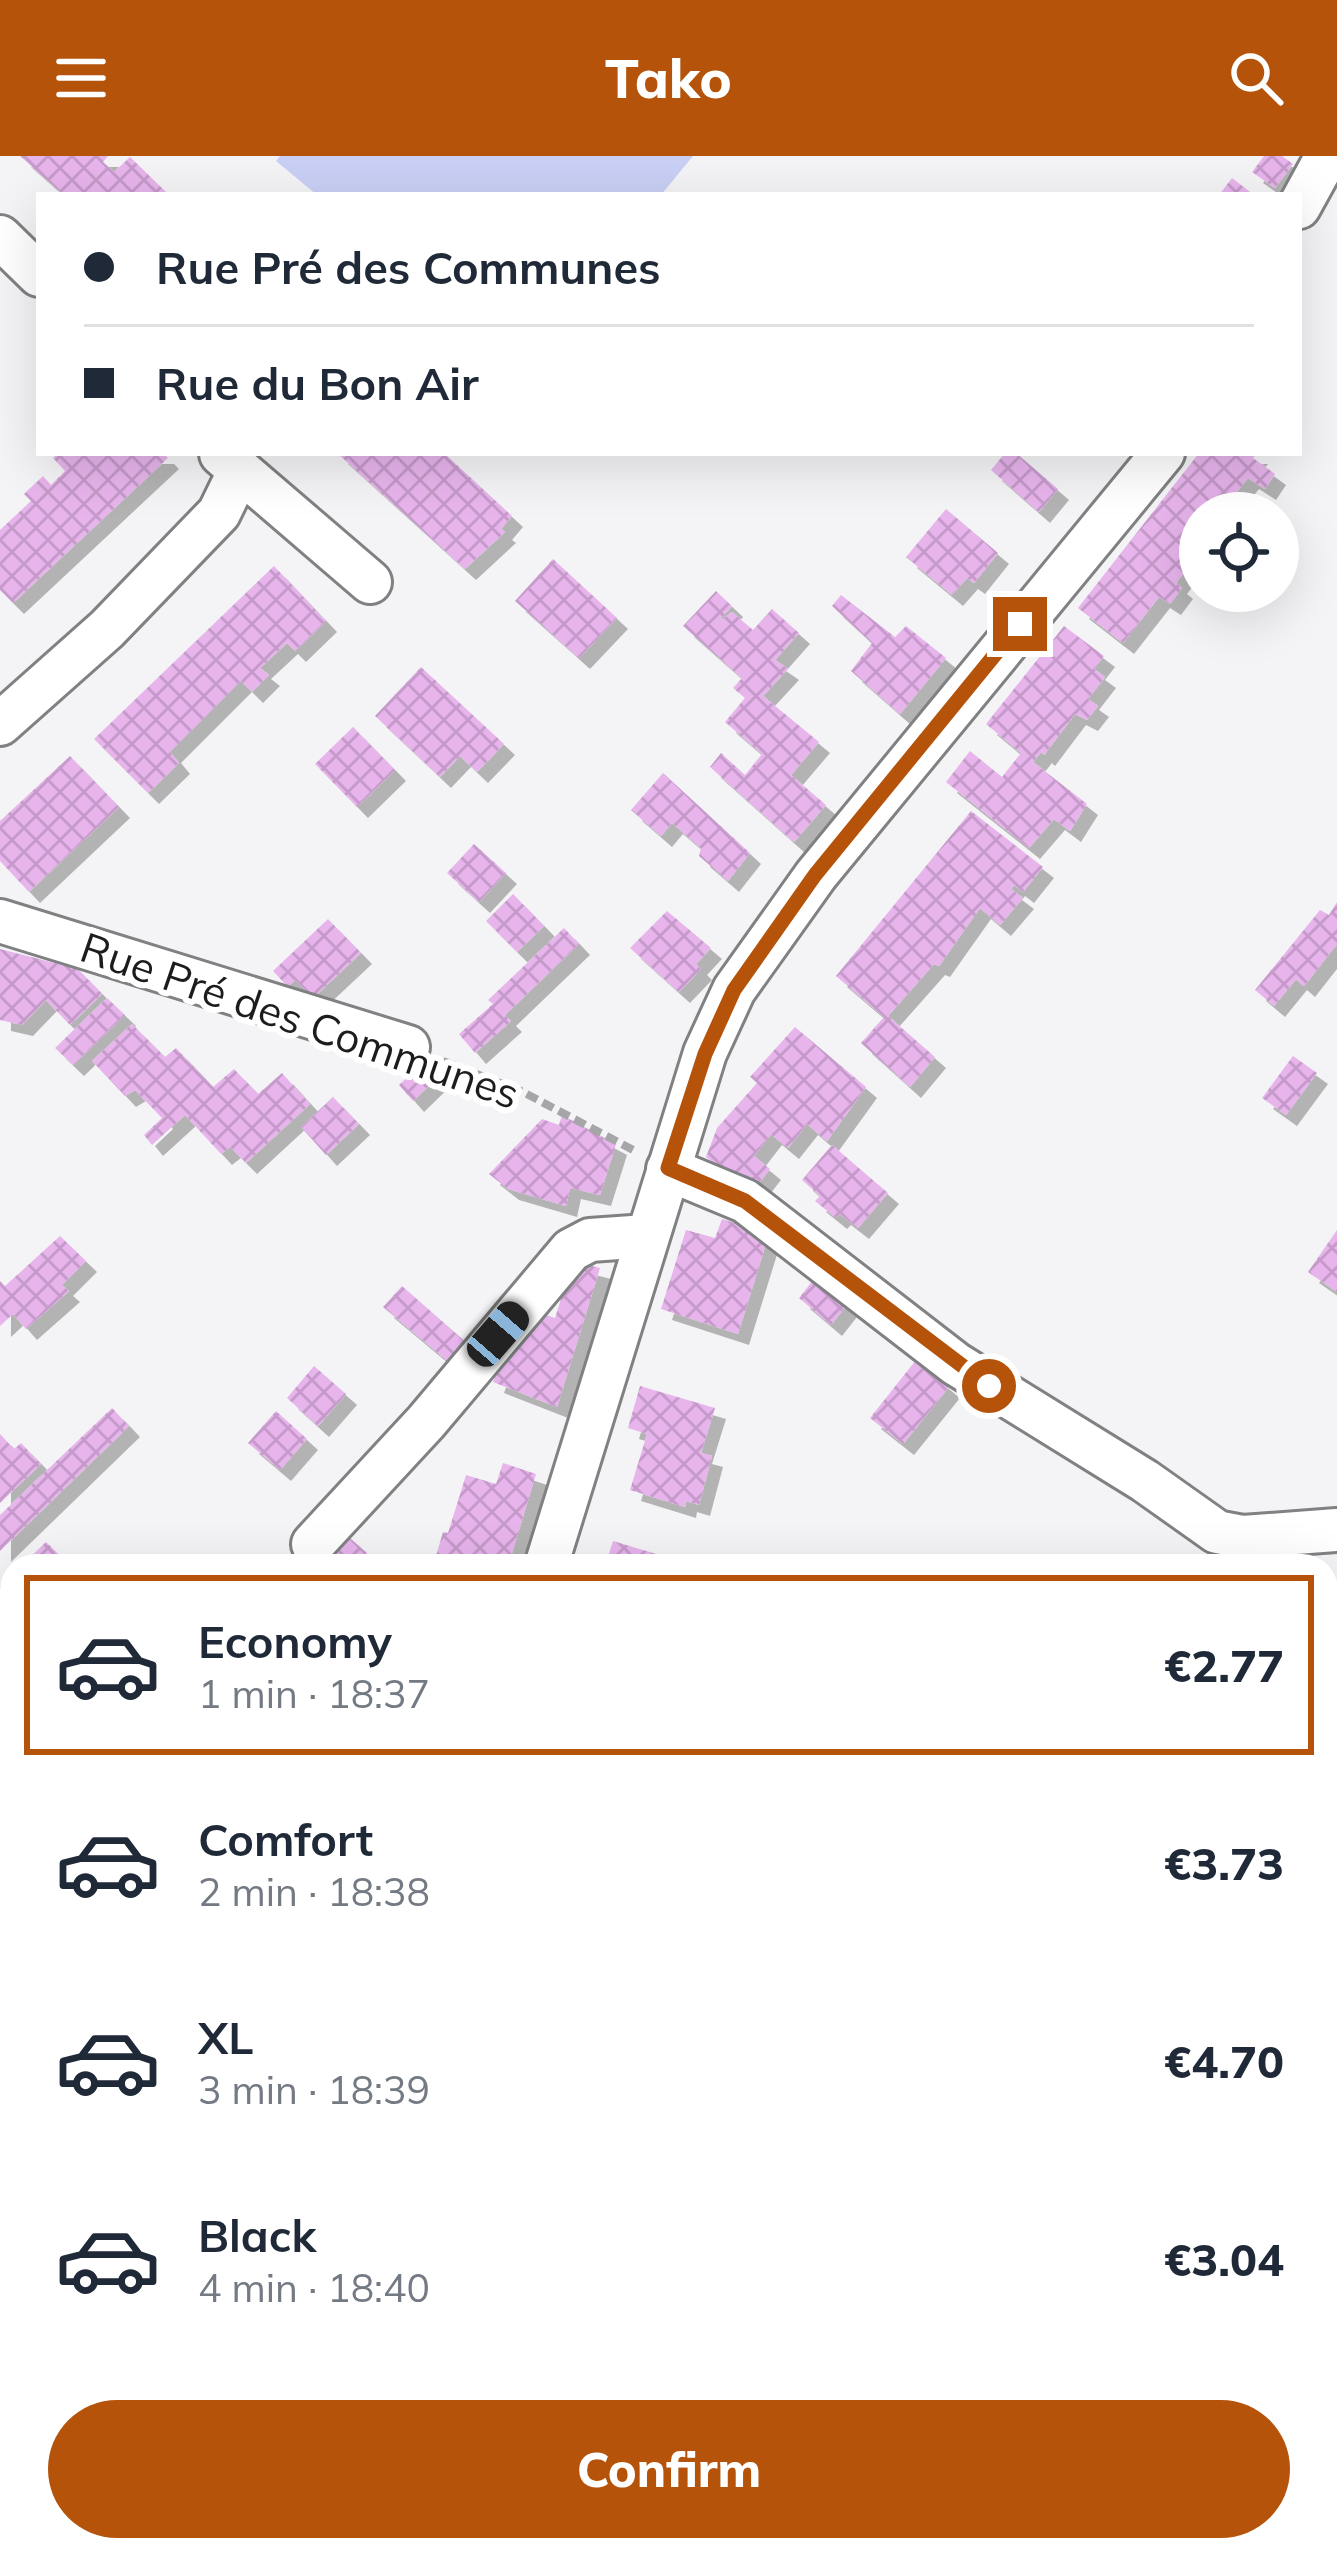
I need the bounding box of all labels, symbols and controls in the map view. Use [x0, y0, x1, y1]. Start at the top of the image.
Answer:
text: Tako [605, 44, 732, 112]
icon: menu [48, 45, 114, 111]
icon: search [1223, 45, 1289, 111]
text: Rue Pré des Communes [156, 239, 661, 295]
text: Rue du Bon Air [156, 355, 479, 411]
map controls [1179, 492, 1299, 612]
button: locate [1179, 492, 1299, 612]
route end [993, 597, 1047, 651]
street label: Rue Pré des Communes [74, 920, 526, 1120]
car [461, 1295, 535, 1373]
route start [962, 1359, 1016, 1413]
icon: car [54, 1611, 162, 1719]
text: Economy [198, 1613, 392, 1669]
text: €2.77 [1164, 1637, 1284, 1693]
text: 1 min · 18:37 [198, 1669, 430, 1718]
icon: car [54, 1809, 162, 1917]
text: Comfort [198, 1811, 373, 1867]
text: €3.73 [1164, 1835, 1284, 1891]
text: 2 min · 18:38 [198, 1867, 430, 1916]
icon: car [54, 2007, 162, 2115]
text: XL [198, 2009, 253, 2065]
text: €4.70 [1164, 2033, 1284, 2089]
text: 3 min · 18:39 [198, 2065, 430, 2114]
icon: car [54, 2205, 162, 2313]
text: Black [198, 2207, 316, 2263]
text: €3.04 [1164, 2231, 1284, 2287]
text: 4 min · 18:40 [198, 2263, 430, 2312]
button: Confirm [48, 2400, 1290, 2538]

